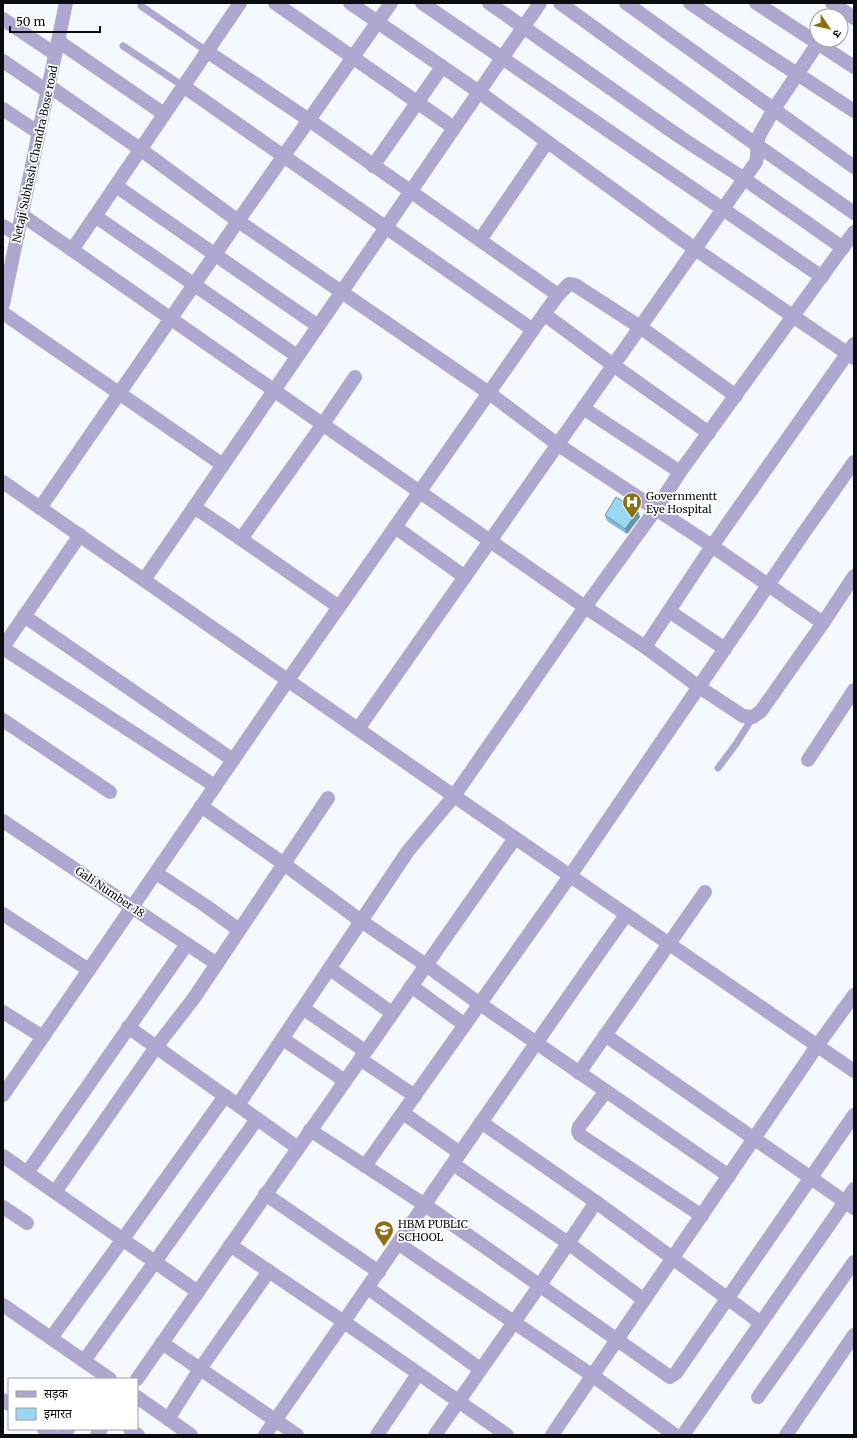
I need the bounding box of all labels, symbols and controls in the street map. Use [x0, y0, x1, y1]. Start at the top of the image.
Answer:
scale bar [10, 8, 100, 34]
north arrow [809, 8, 849, 48]
text: 50 m [16, 14, 45, 29]
text: उ [829, 27, 845, 41]
street label: Netaji Subhash Chandra Bose road [9, 64, 61, 244]
place label: Governmentt Eye Hospital [646, 489, 718, 516]
hospital icon: Governmentt Eye Hospital [621, 491, 643, 519]
street label: Gali Number 18 [73, 864, 148, 921]
place label: HBM PUBLIC SCHOOL [398, 1217, 468, 1244]
school or university icon: HBM PUBLIC SCHOOL [373, 1219, 395, 1247]
legend [8, 1378, 138, 1430]
text: सड़क [44, 1386, 69, 1401]
text: इमारत [44, 1406, 73, 1421]

